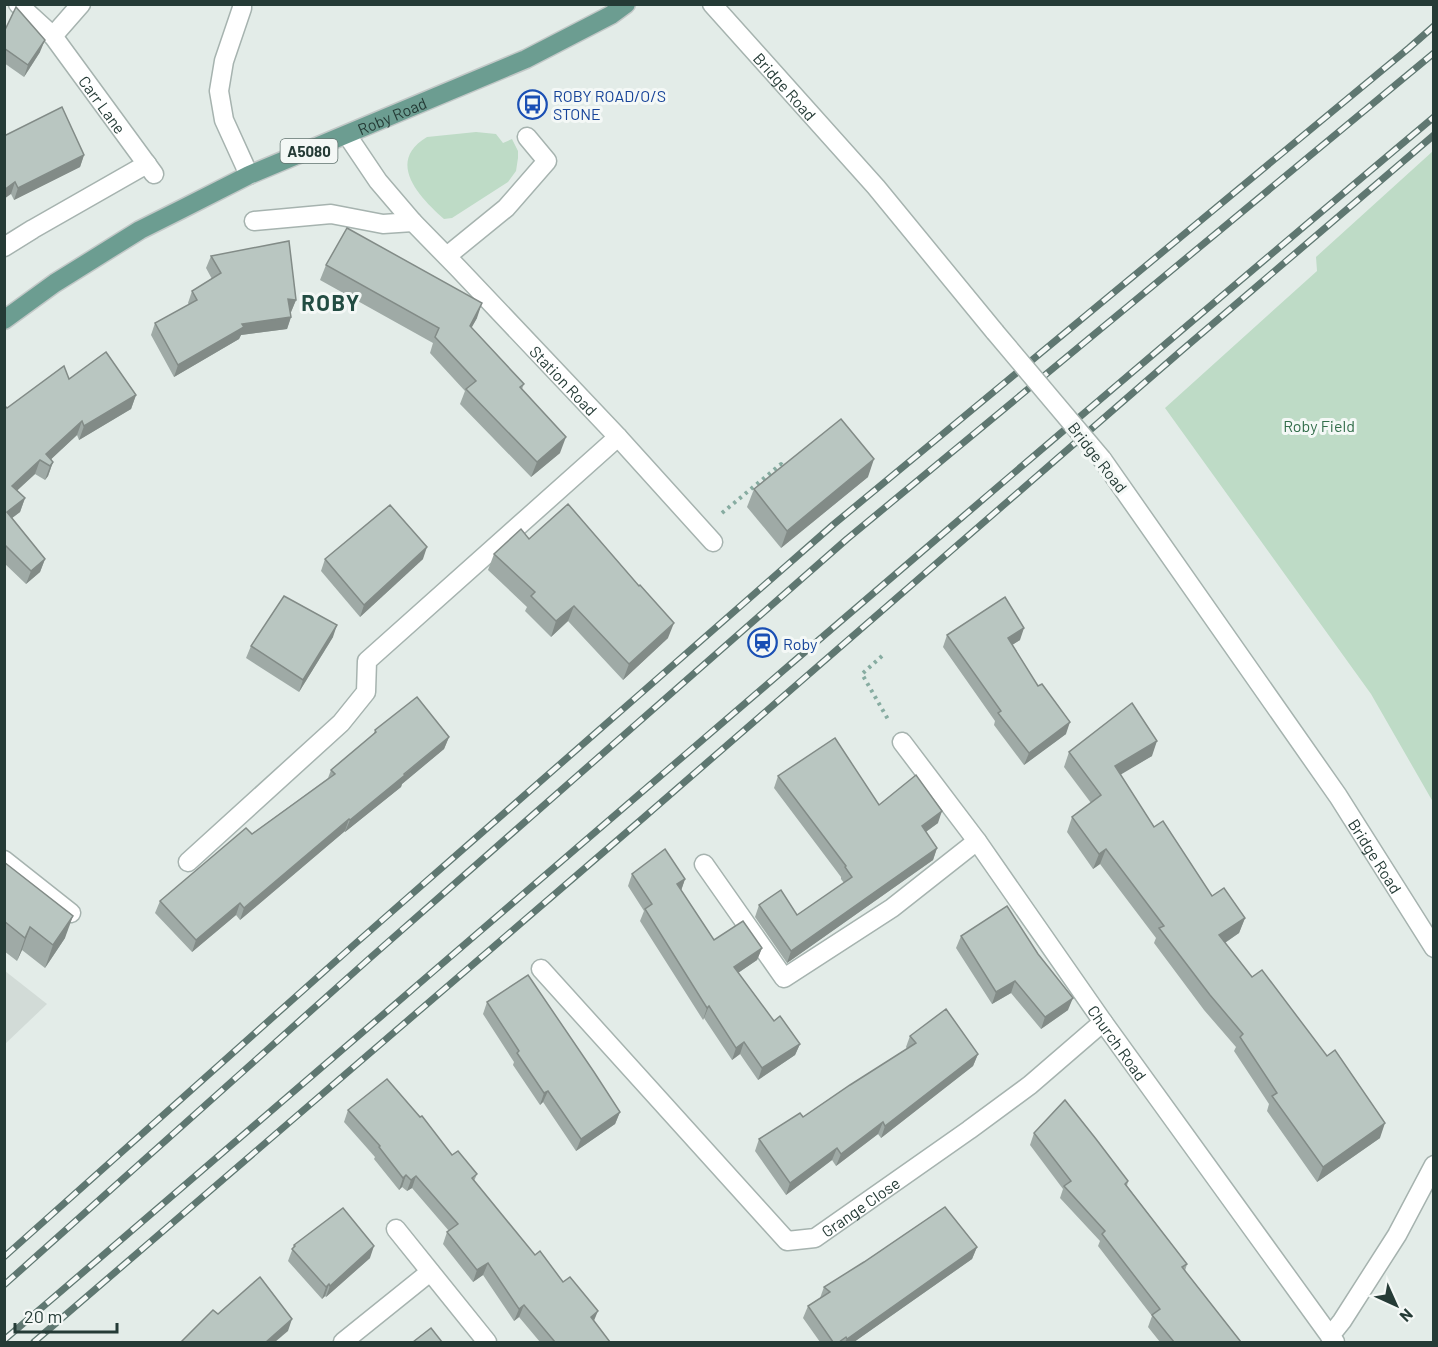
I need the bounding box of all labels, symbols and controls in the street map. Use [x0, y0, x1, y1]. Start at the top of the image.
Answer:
street label: Bridge Road [750, 48, 821, 124]
street label: Carr Lane [76, 72, 130, 137]
place label: ROBY ROAD/O/S STONE [553, 86, 666, 123]
bus stop icon: ROBY ROAD/O/S STONE [516, 88, 548, 120]
street label: Roby Road [354, 92, 429, 138]
road number: A5080 [280, 139, 338, 163]
district label: ROBY [301, 289, 361, 315]
street label: Station Road [526, 341, 602, 419]
park label: Roby Field [1283, 416, 1355, 435]
street label: Bridge Road [1065, 418, 1131, 496]
station icon: Roby [746, 627, 778, 659]
place label: Roby [783, 634, 818, 653]
street label: Bridge Road [1345, 815, 1406, 896]
street label: Church Road [1084, 1001, 1151, 1084]
street label: Grange Close [817, 1172, 903, 1240]
north arrow [1366, 1275, 1426, 1335]
scale bar [15, 1296, 117, 1334]
text: 20 m [24, 1305, 62, 1327]
text: N [1396, 1305, 1417, 1326]

